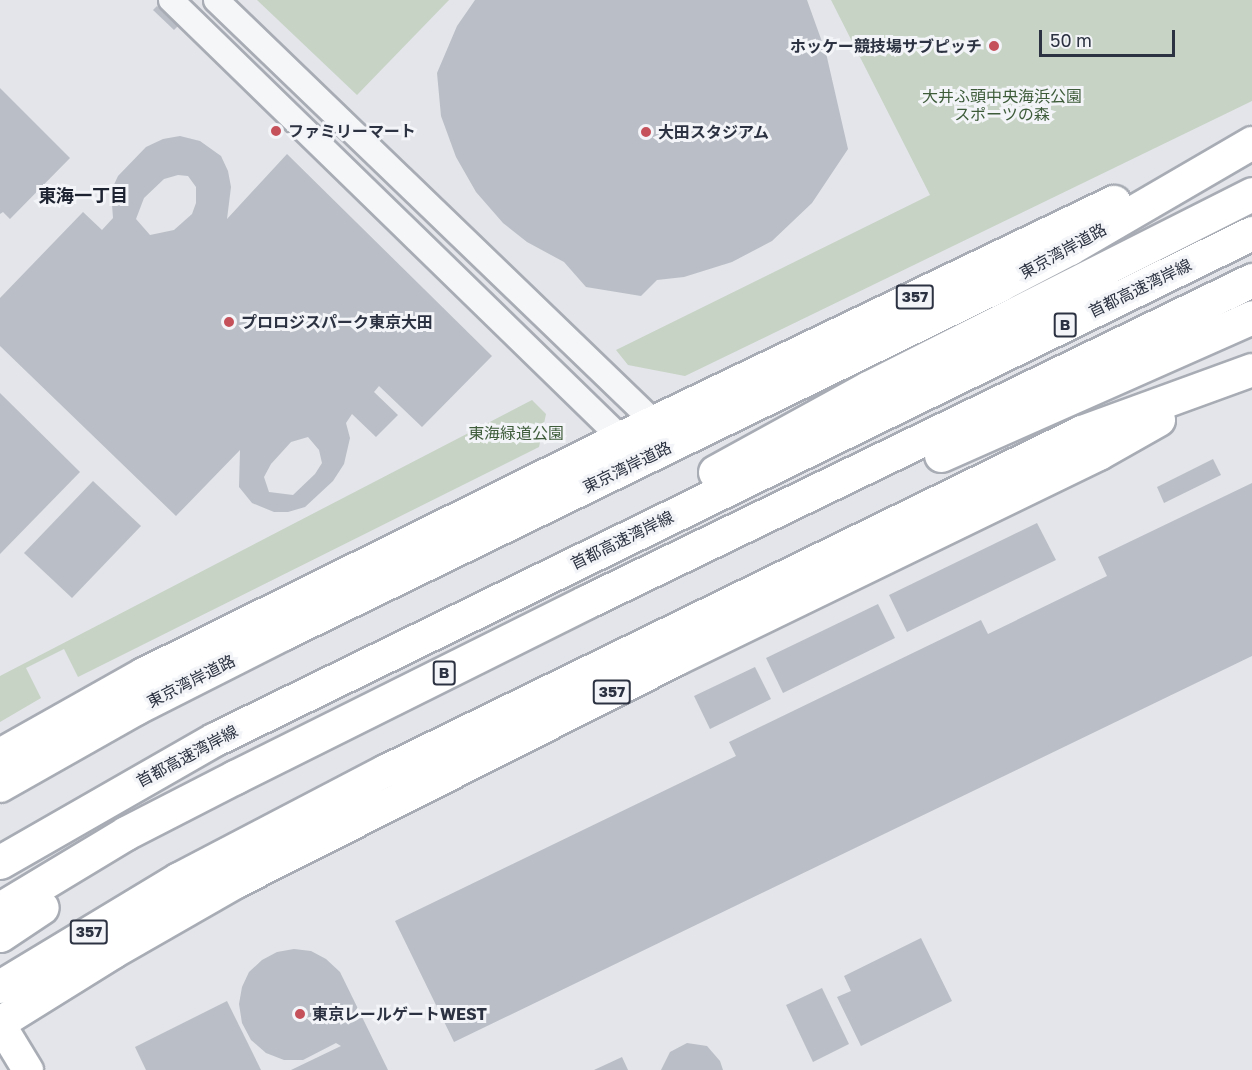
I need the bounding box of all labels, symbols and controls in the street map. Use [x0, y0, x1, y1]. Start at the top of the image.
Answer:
scale bar [1042, 18, 1178, 56]
text: 50 m [1050, 29, 1092, 51]
place label: ホッケー競技場サブピッチ [790, 36, 982, 56]
marker: ホッケー競技場サブピッチ [987, 39, 1001, 53]
park label: 大井ふ頭中央海浜公園 スポーツの森 [922, 86, 1082, 124]
place label: ファミリーマート [288, 121, 416, 141]
place label: 大田スタジアム [658, 122, 770, 142]
marker: ファミリーマート [269, 124, 283, 138]
marker: 大田スタジアム [639, 125, 653, 139]
district label: 東海一丁目 [38, 184, 128, 206]
street label: 東京湾岸道路 [1016, 219, 1110, 283]
street label: 首都高速湾岸線 [1085, 255, 1195, 321]
road number: 357 [896, 285, 934, 309]
place label: プロロジスパーク東京大田 [241, 312, 433, 332]
road number: B [1053, 313, 1077, 337]
marker: プロロジスパーク東京大田 [222, 315, 236, 329]
park label: 東海緑道公園 [468, 423, 564, 443]
street label: 東京湾岸道路 [580, 437, 674, 497]
street label: 首都高速湾岸線 [567, 507, 677, 573]
street label: 東京湾岸道路 [144, 651, 238, 711]
road number: B [432, 661, 456, 685]
road number: 357 [592, 680, 632, 704]
street label: 首都高速湾岸線 [133, 721, 241, 791]
road number: 357 [70, 920, 109, 944]
place label: 東京レールゲートWEST [312, 1004, 487, 1024]
marker: 東京レールゲートWEST [293, 1007, 307, 1021]

